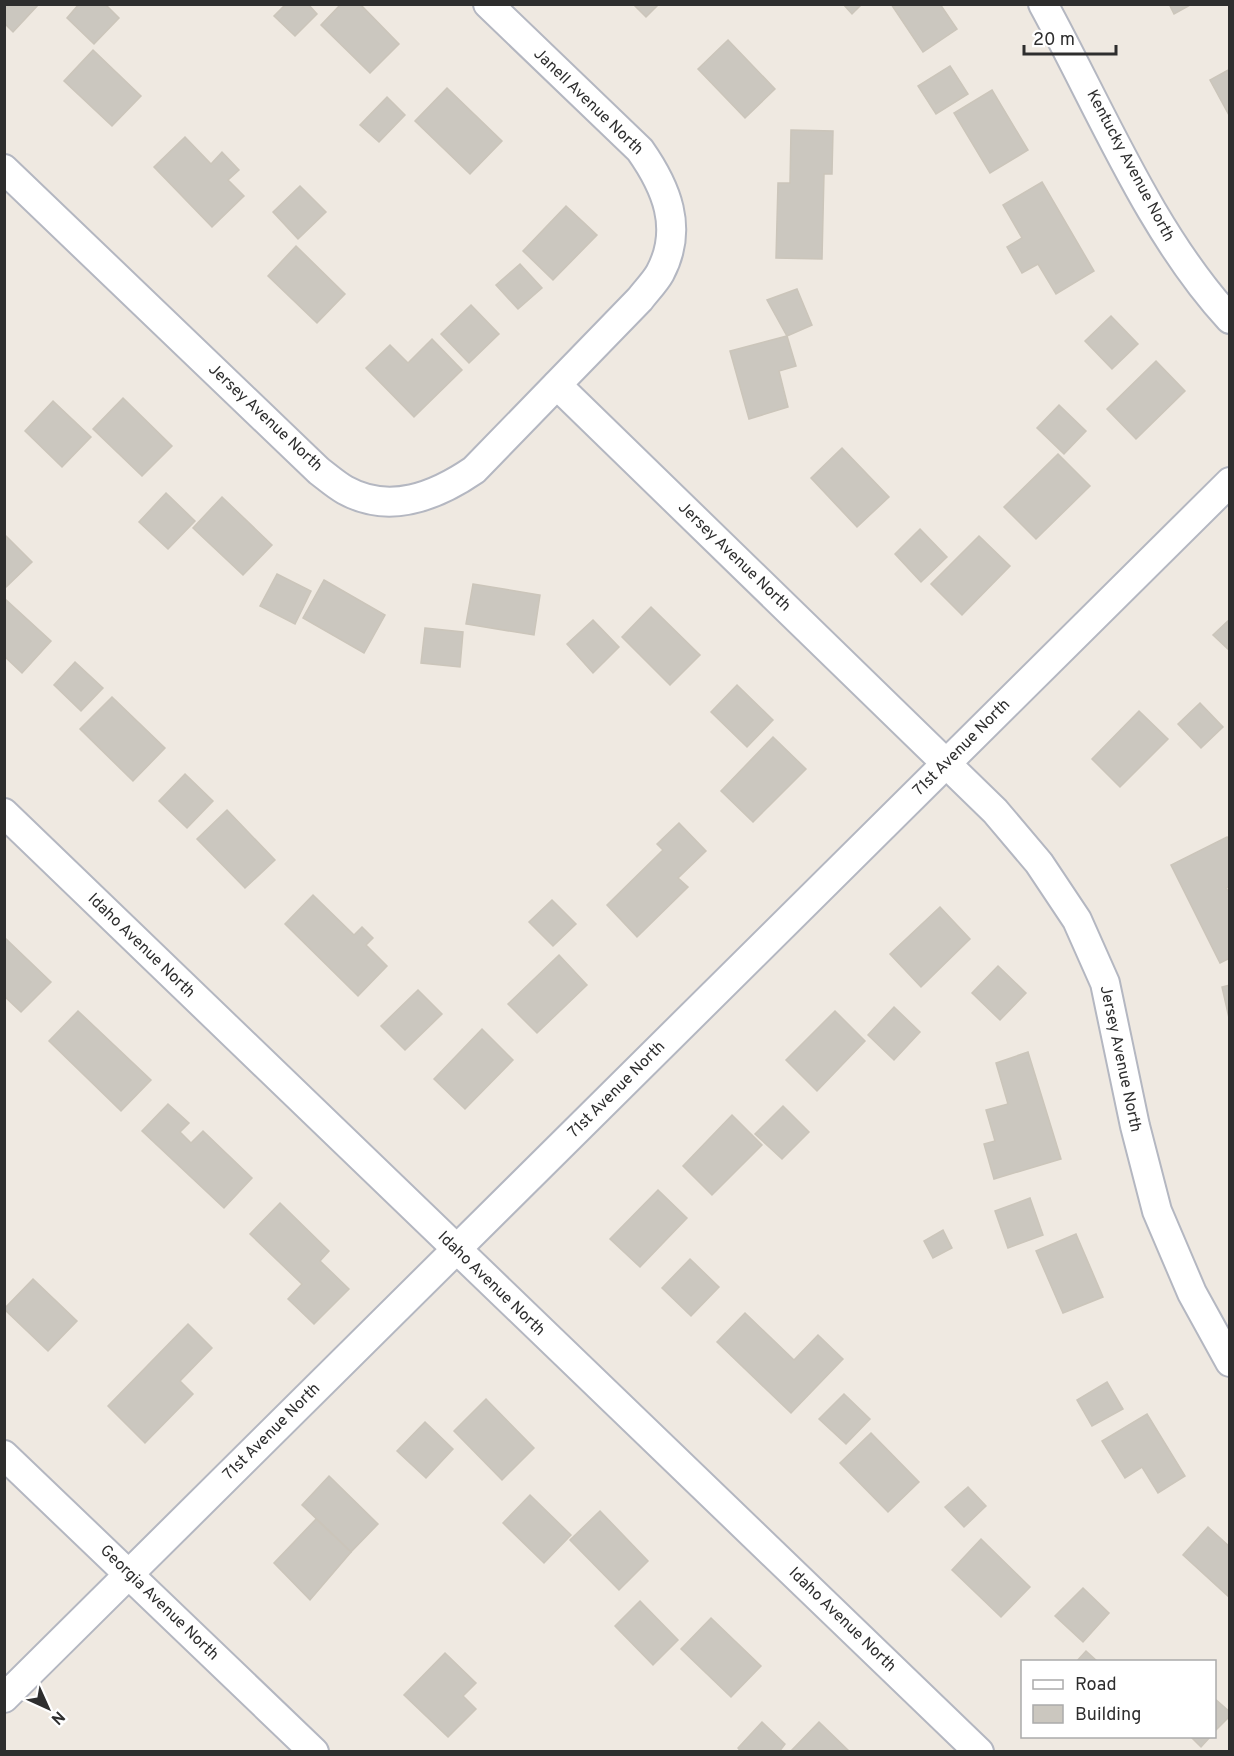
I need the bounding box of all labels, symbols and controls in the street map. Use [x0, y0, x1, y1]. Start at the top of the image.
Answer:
scale bar [1024, 18, 1116, 56]
text: 20 m [1033, 29, 1075, 52]
street label: Janell Avenue North [529, 44, 647, 160]
street label: Kentucky Avenue North [1082, 87, 1178, 245]
street label: Jersey Avenue North [204, 360, 326, 476]
street label: Jersey Avenue North [673, 498, 795, 616]
street label: 71st Avenue North [909, 695, 1015, 801]
street label: Idaho Avenue North [83, 890, 199, 1002]
street label: Jersey Avenue North [1095, 984, 1145, 1134]
street label: 71st Avenue North [564, 1037, 670, 1143]
street label: Idaho Avenue North [433, 1228, 549, 1340]
street label: 71st Avenue North [219, 1379, 325, 1485]
street label: Georgia Avenue North [95, 1541, 223, 1665]
street label: Idaho Avenue North [784, 1564, 900, 1676]
legend [1021, 1660, 1216, 1738]
text: Road [1075, 1674, 1117, 1697]
north arrow [18, 1678, 78, 1738]
text: Building [1075, 1704, 1141, 1727]
text: N [46, 1706, 68, 1728]

